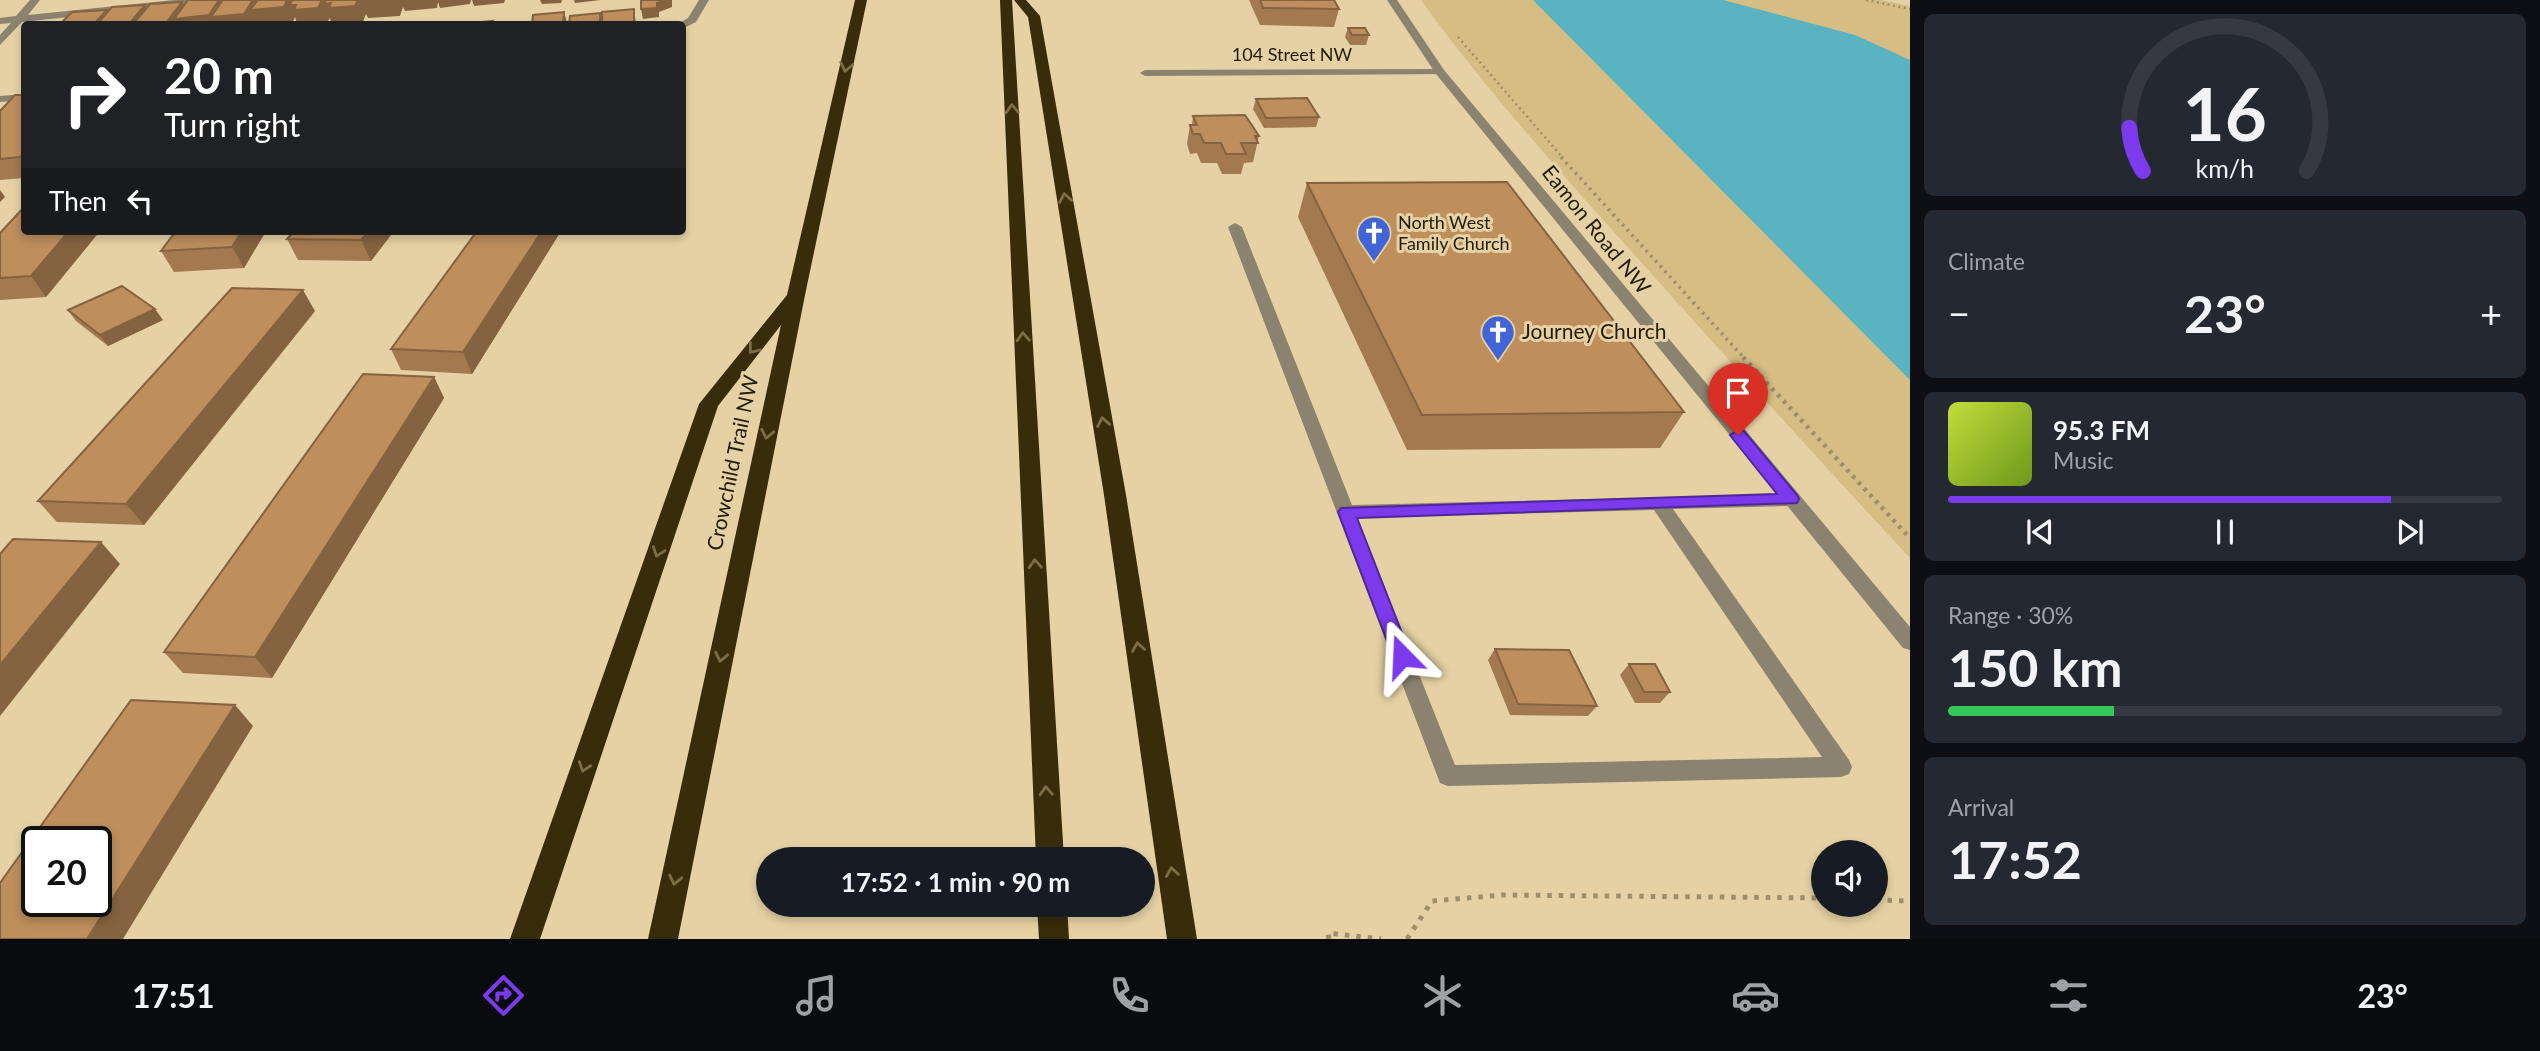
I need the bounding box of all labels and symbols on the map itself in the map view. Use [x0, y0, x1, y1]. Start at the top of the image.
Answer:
street label: 104 Street NW [1232, 43, 1353, 65]
one-way arrow [840, 61, 855, 73]
one-way arrow [1004, 104, 1019, 115]
street label: Eamon Road NW [1538, 160, 1657, 299]
one-way arrow [1058, 192, 1073, 204]
place label: North West Family Church [1398, 211, 1510, 254]
church icon: North West Family Church [1355, 214, 1393, 263]
church icon: Journey Church [1479, 313, 1517, 362]
place label: Journey Church [1522, 318, 1666, 343]
one-way arrow [1016, 331, 1031, 342]
one-way arrow [749, 341, 762, 353]
pin [1708, 363, 1768, 435]
street label: Crowchild Trail NW [701, 372, 762, 553]
one-way arrow [1096, 416, 1111, 428]
one-way arrow [761, 428, 776, 440]
one-way arrow [652, 546, 666, 558]
one-way arrow [1027, 558, 1042, 569]
position arrow [1365, 619, 1439, 693]
one-way arrow [1131, 641, 1146, 653]
one-way arrow [715, 651, 730, 663]
one-way arrow [578, 761, 592, 773]
one-way arrow [1039, 785, 1054, 796]
speed limit sign: 20 [21, 826, 112, 917]
one-way arrow [1165, 866, 1180, 877]
one-way arrow [669, 874, 684, 886]

